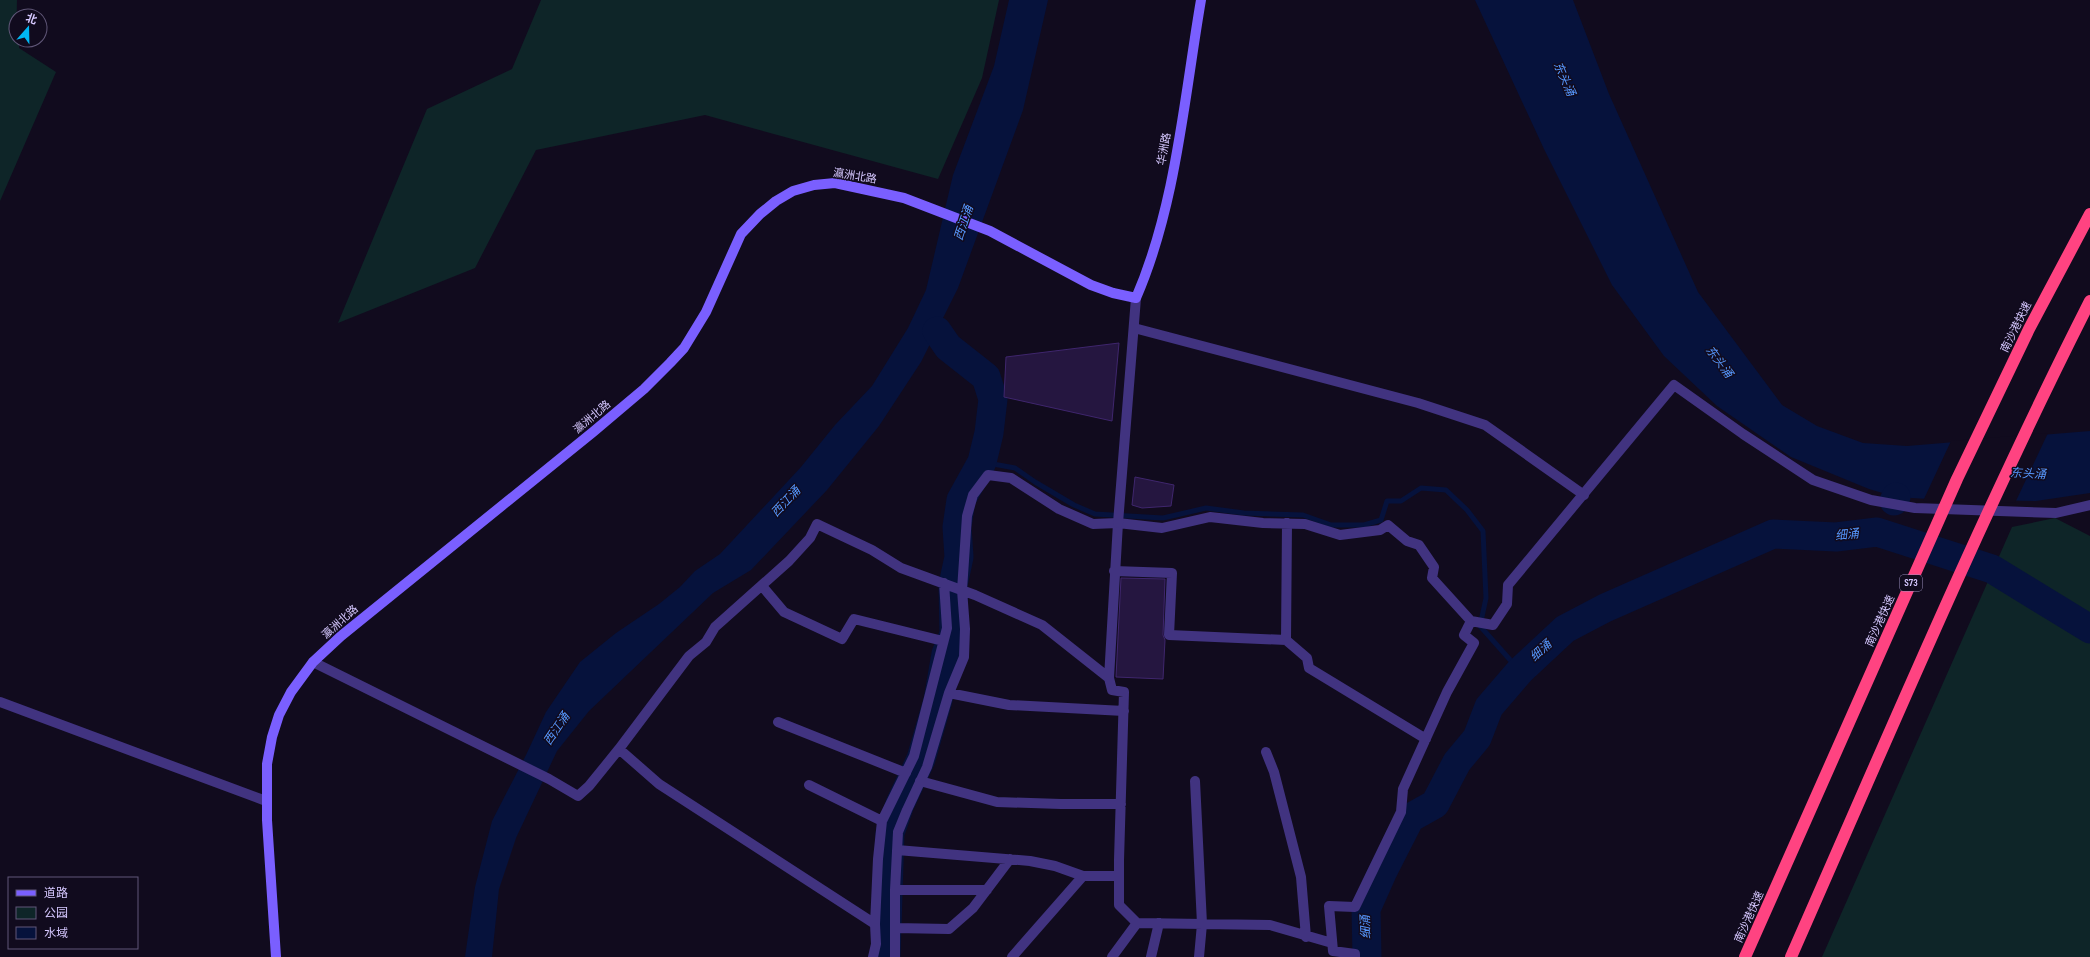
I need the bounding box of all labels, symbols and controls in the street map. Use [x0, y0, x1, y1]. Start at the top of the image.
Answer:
north arrow [8, 8, 48, 48]
text: 北 [24, 11, 39, 27]
water label: 东头涌 [1550, 59, 1579, 100]
street label: 华洲路 [1155, 132, 1173, 166]
street label: 瀛洲北路 [832, 166, 878, 186]
water label: 西江涌 [951, 202, 977, 242]
street label: 南沙港快速 [1998, 299, 2034, 355]
water label: 东头涌 [1702, 343, 1737, 382]
street label: 瀛洲北路 [571, 398, 613, 436]
water label: 东头涌 [2010, 466, 2048, 483]
water label: 西江涌 [768, 482, 805, 520]
water label: 细涌 [1834, 526, 1862, 544]
road number: S73 [1900, 575, 1922, 591]
street label: 南沙港快速 [1863, 593, 1897, 649]
street label: 瀛洲北路 [319, 602, 361, 642]
water label: 细涌 [1527, 636, 1556, 665]
water label: 西江涌 [541, 708, 574, 748]
legend [8, 877, 138, 949]
text: 道路 [44, 886, 68, 901]
street label: 南沙港快速 [1732, 889, 1766, 945]
text: 公园 [44, 906, 68, 921]
water label: 细涌 [1358, 913, 1374, 939]
text: 水域 [44, 926, 68, 941]

